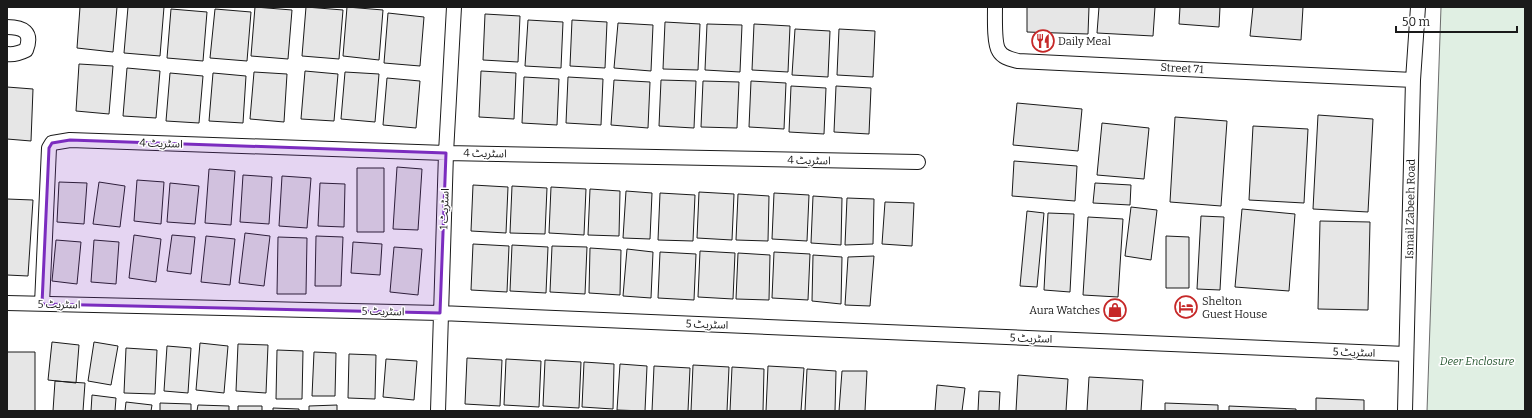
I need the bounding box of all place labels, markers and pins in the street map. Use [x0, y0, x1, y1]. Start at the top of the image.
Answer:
restaurant icon: Daily Meal [1030, 28, 1056, 54]
place label: Daily Meal [1058, 35, 1111, 48]
hotel icon: Shelton Guest House [1173, 294, 1199, 320]
place label: Shelton Guest House [1202, 295, 1267, 321]
shop icon: Aura Watches [1102, 297, 1128, 323]
place label: Aura Watches [1029, 304, 1100, 317]

